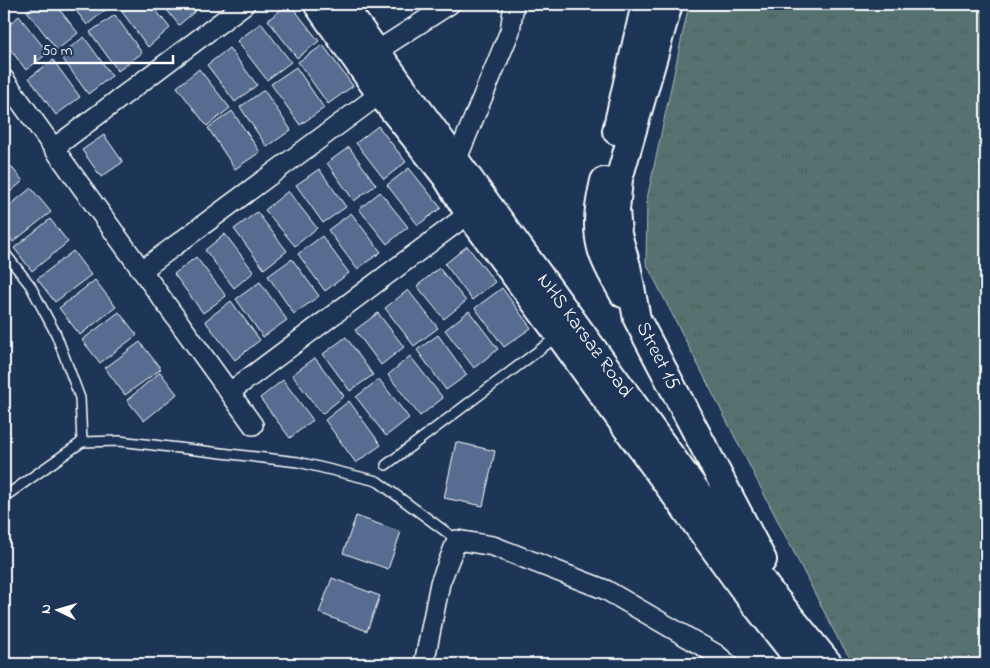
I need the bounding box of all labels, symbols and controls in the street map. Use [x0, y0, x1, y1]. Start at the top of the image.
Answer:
scale bar [35, 32, 172, 64]
text: 50 m [42, 40, 73, 62]
street label: NHS Karsaz Road [529, 268, 639, 404]
street label: Street 15 [627, 317, 687, 395]
north arrow [32, 586, 82, 636]
text: N [36, 603, 57, 615]

